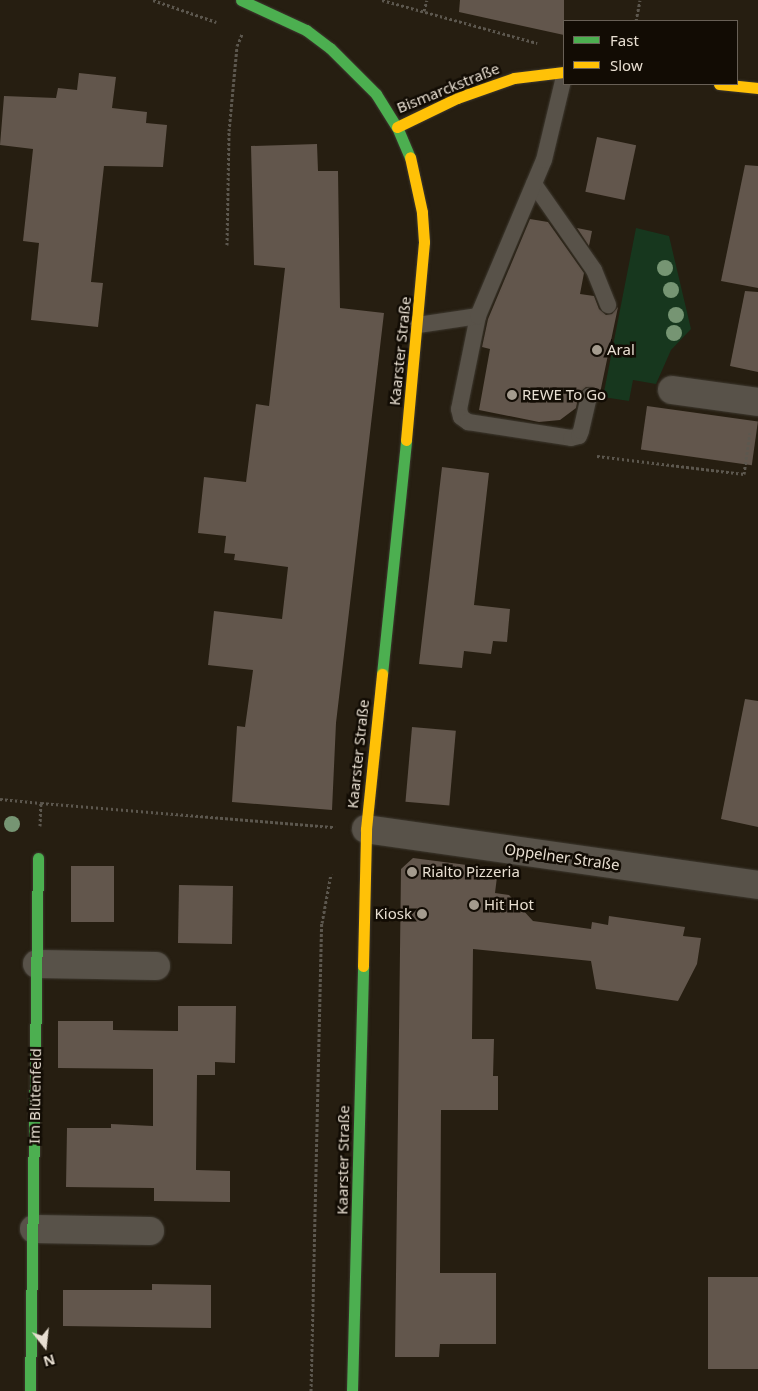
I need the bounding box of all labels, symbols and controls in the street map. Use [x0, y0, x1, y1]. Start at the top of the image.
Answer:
legend [563, 20, 738, 85]
text: Fast [610, 30, 639, 50]
text: Slow [610, 55, 643, 75]
street label: Bismarckstraße [394, 59, 502, 117]
street label: Kaarster Straße [385, 296, 415, 406]
place label: Aral [607, 341, 635, 359]
marker: Aral [591, 344, 603, 356]
place label: REWE To Go [522, 386, 606, 404]
marker: REWE To Go [506, 389, 518, 401]
street label: Kaarster Straße [343, 699, 373, 809]
street label: Oppelner Straße [503, 840, 621, 874]
place label: Rialto Pizzeria [422, 863, 520, 881]
marker: Rialto Pizzeria [406, 866, 418, 878]
place label: Hit Hot [484, 896, 534, 914]
marker: Hit Hot [468, 899, 480, 911]
place label: Kiosk [375, 905, 412, 923]
marker: Kiosk [416, 908, 428, 920]
street label: Im Blütenfeld [25, 1048, 45, 1144]
street label: Kaarster Straße [333, 1105, 353, 1215]
north arrow [20, 1321, 70, 1371]
text: N [41, 1350, 57, 1372]

